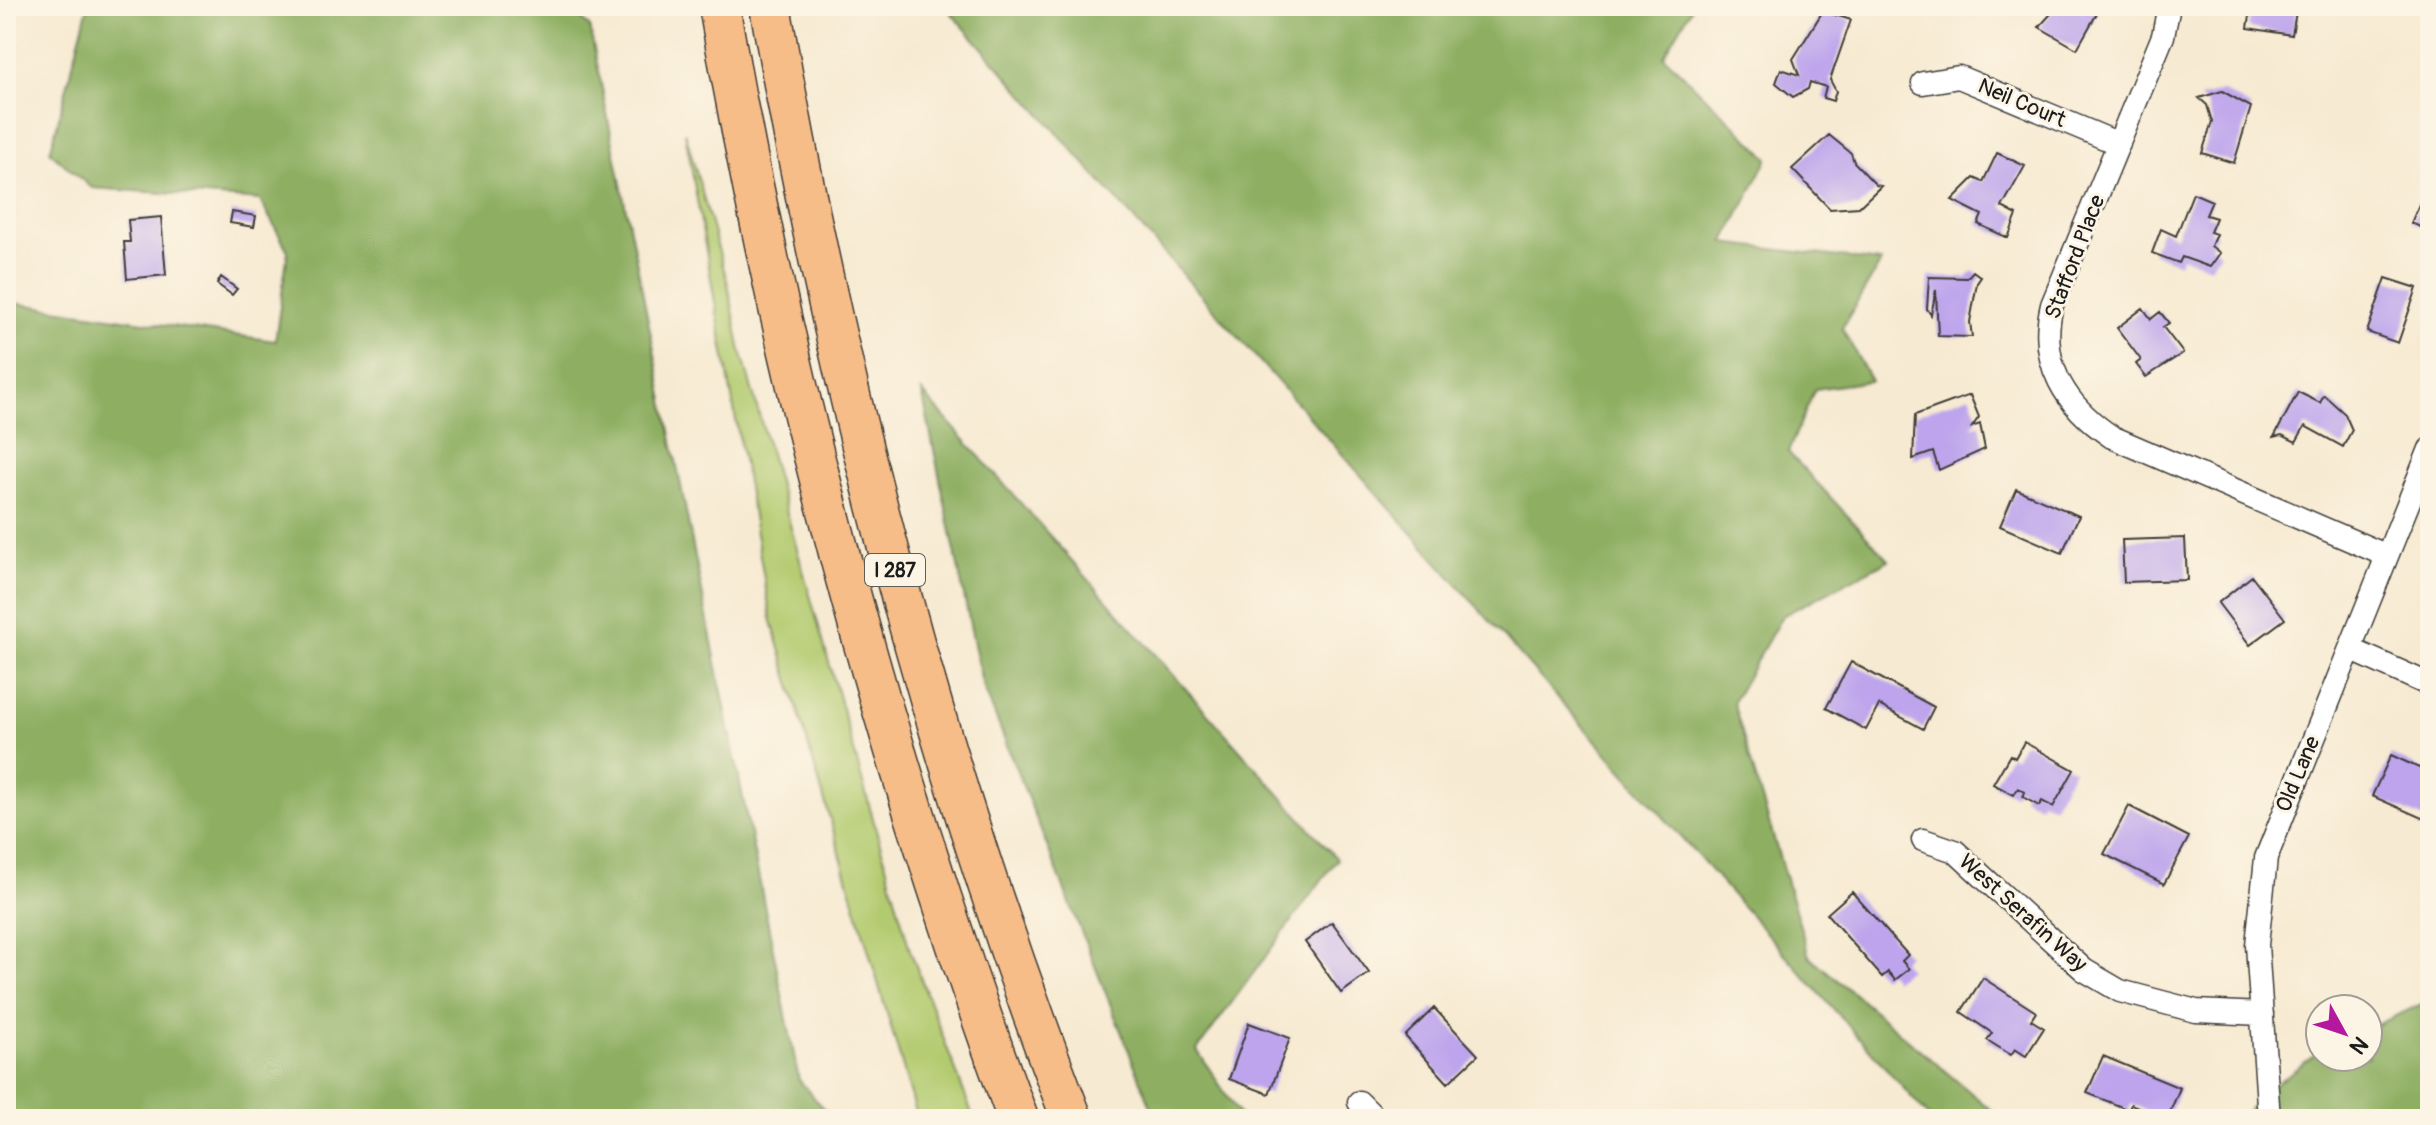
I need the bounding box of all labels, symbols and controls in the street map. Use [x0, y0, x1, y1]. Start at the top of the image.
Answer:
street label: Neil Court [1974, 72, 2070, 134]
street label: Stafford Place [2039, 191, 2112, 323]
road number: I 287 [865, 554, 925, 586]
street label: Old Lane [2269, 732, 2327, 816]
street label: West Serafin Way [1953, 848, 2093, 978]
north arrow [2304, 993, 2384, 1073]
text: N [2343, 1031, 2374, 1060]

